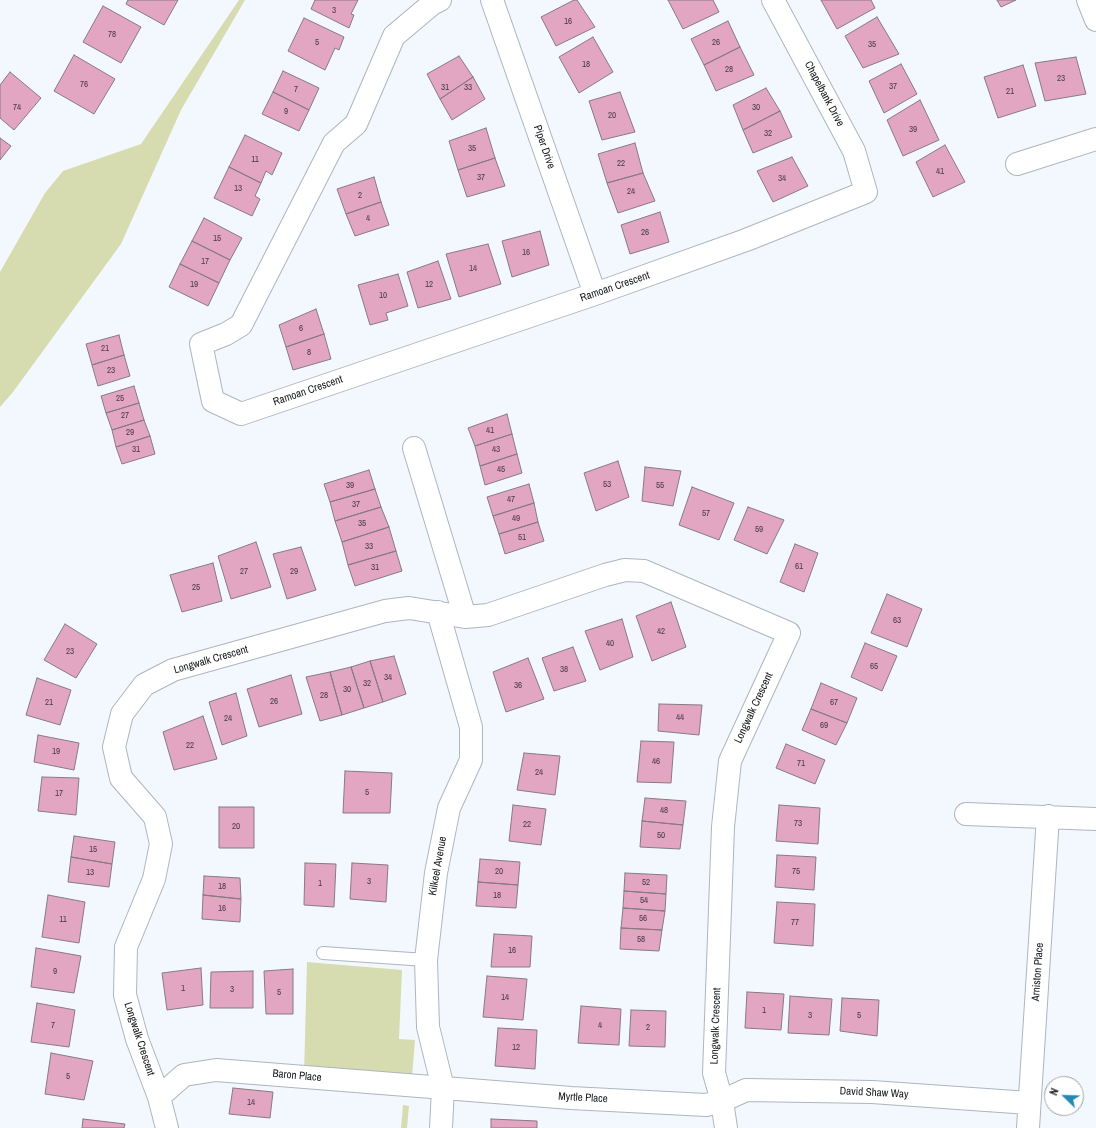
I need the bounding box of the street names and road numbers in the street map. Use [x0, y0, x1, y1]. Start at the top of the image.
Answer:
street label: Chapelbank Drive [801, 59, 847, 129]
street label: Piper Drive [530, 123, 558, 171]
street label: Ramoan Crescent [578, 269, 652, 305]
street label: Ramoan Crescent [271, 373, 345, 409]
street label: Longwalk Crescent [172, 643, 250, 677]
street label: Longwalk Crescent [732, 670, 776, 746]
street label: Kilkeel Avenue [426, 835, 450, 897]
street label: Arniston Place [1029, 942, 1047, 1002]
street label: Longwalk Crescent [708, 987, 724, 1065]
street label: Longwalk Crescent [121, 1000, 157, 1078]
street label: Baron Place [272, 1067, 322, 1085]
street label: David Shaw Way [839, 1085, 909, 1101]
street label: Myrtle Place [558, 1090, 608, 1106]

